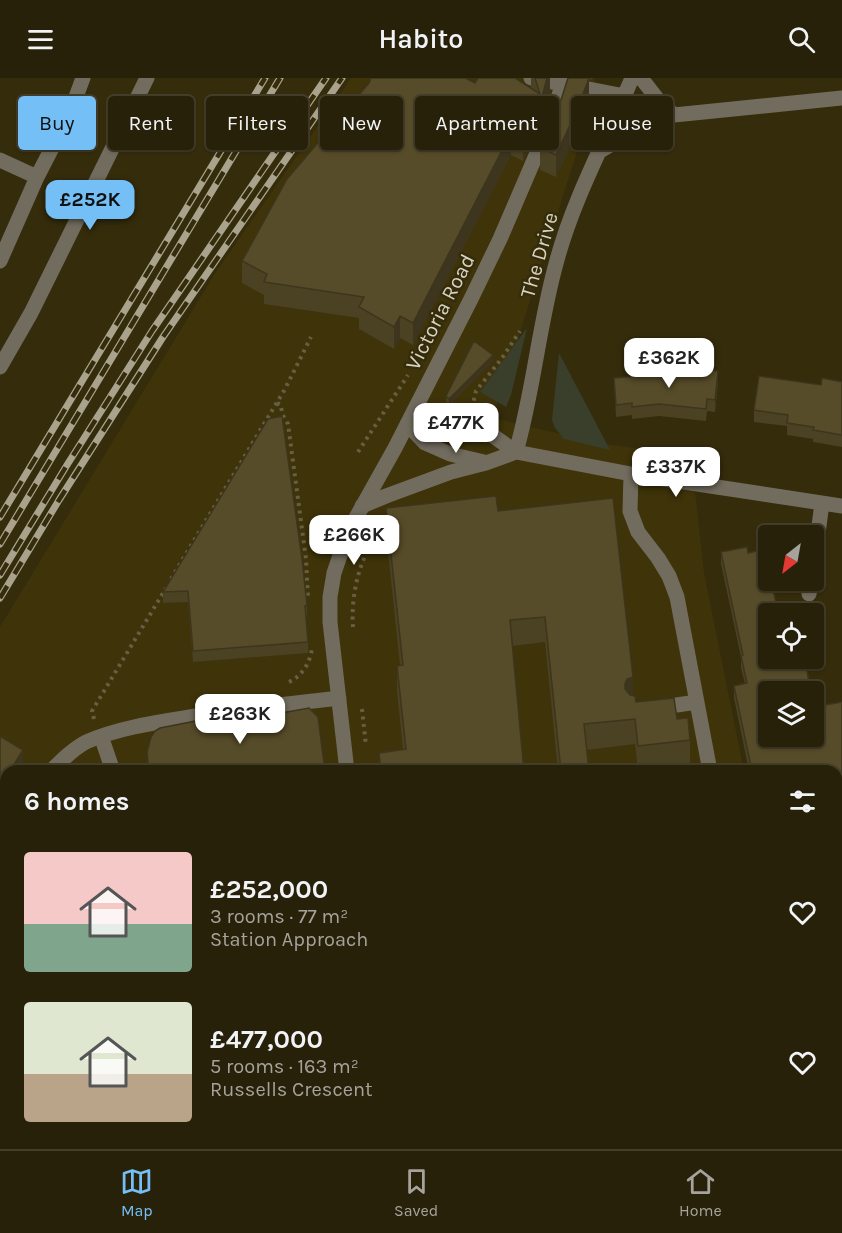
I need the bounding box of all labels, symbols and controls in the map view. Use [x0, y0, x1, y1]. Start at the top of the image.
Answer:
icon: menu [24, 23, 57, 56]
text: Habito [378, 23, 464, 55]
icon: search [785, 23, 818, 56]
chip: Buy [18, 96, 96, 150]
chip: Rent [108, 96, 194, 150]
chip: Filters [206, 96, 308, 150]
chip: New [320, 96, 403, 150]
chip: Apartment [415, 96, 559, 150]
chip: House [571, 96, 673, 150]
pin: £252K [48, 180, 132, 231]
text: £252K [60, 188, 120, 211]
street label: The Drive [515, 209, 563, 301]
street label: Victoria Road [400, 250, 480, 374]
pin: £362K [627, 338, 711, 389]
text: £362K [638, 346, 700, 369]
pin: £477K [414, 403, 498, 454]
text: £477K [428, 411, 484, 434]
pin: £337K [634, 447, 718, 498]
text: £337K [646, 455, 706, 478]
pin: £266K [312, 515, 396, 566]
text: £266K [323, 523, 385, 546]
north arrow [758, 525, 824, 591]
map controls [758, 525, 824, 747]
button: locate [758, 603, 824, 669]
button: layers [758, 681, 824, 747]
pin: £263K [198, 694, 282, 745]
text: £263K [209, 702, 271, 725]
icon: filters [786, 785, 819, 818]
text: 6 homes [24, 786, 129, 817]
text: £252,000 [210, 874, 328, 905]
icon: home [72, 876, 144, 948]
icon: heart [786, 896, 819, 929]
text: 3 rooms · 77 m² [210, 905, 348, 928]
text: Station Approach [210, 928, 368, 951]
text: £477,000 [210, 1024, 323, 1055]
icon: home [72, 1026, 144, 1098]
icon: heart [786, 1046, 819, 1079]
text: 5 rooms · 163 m² [210, 1055, 359, 1078]
text: Russells Crescent [210, 1078, 373, 1101]
tab: Map [120, 1165, 153, 1220]
tab: Saved [394, 1165, 438, 1220]
tab: Home [679, 1165, 722, 1220]

